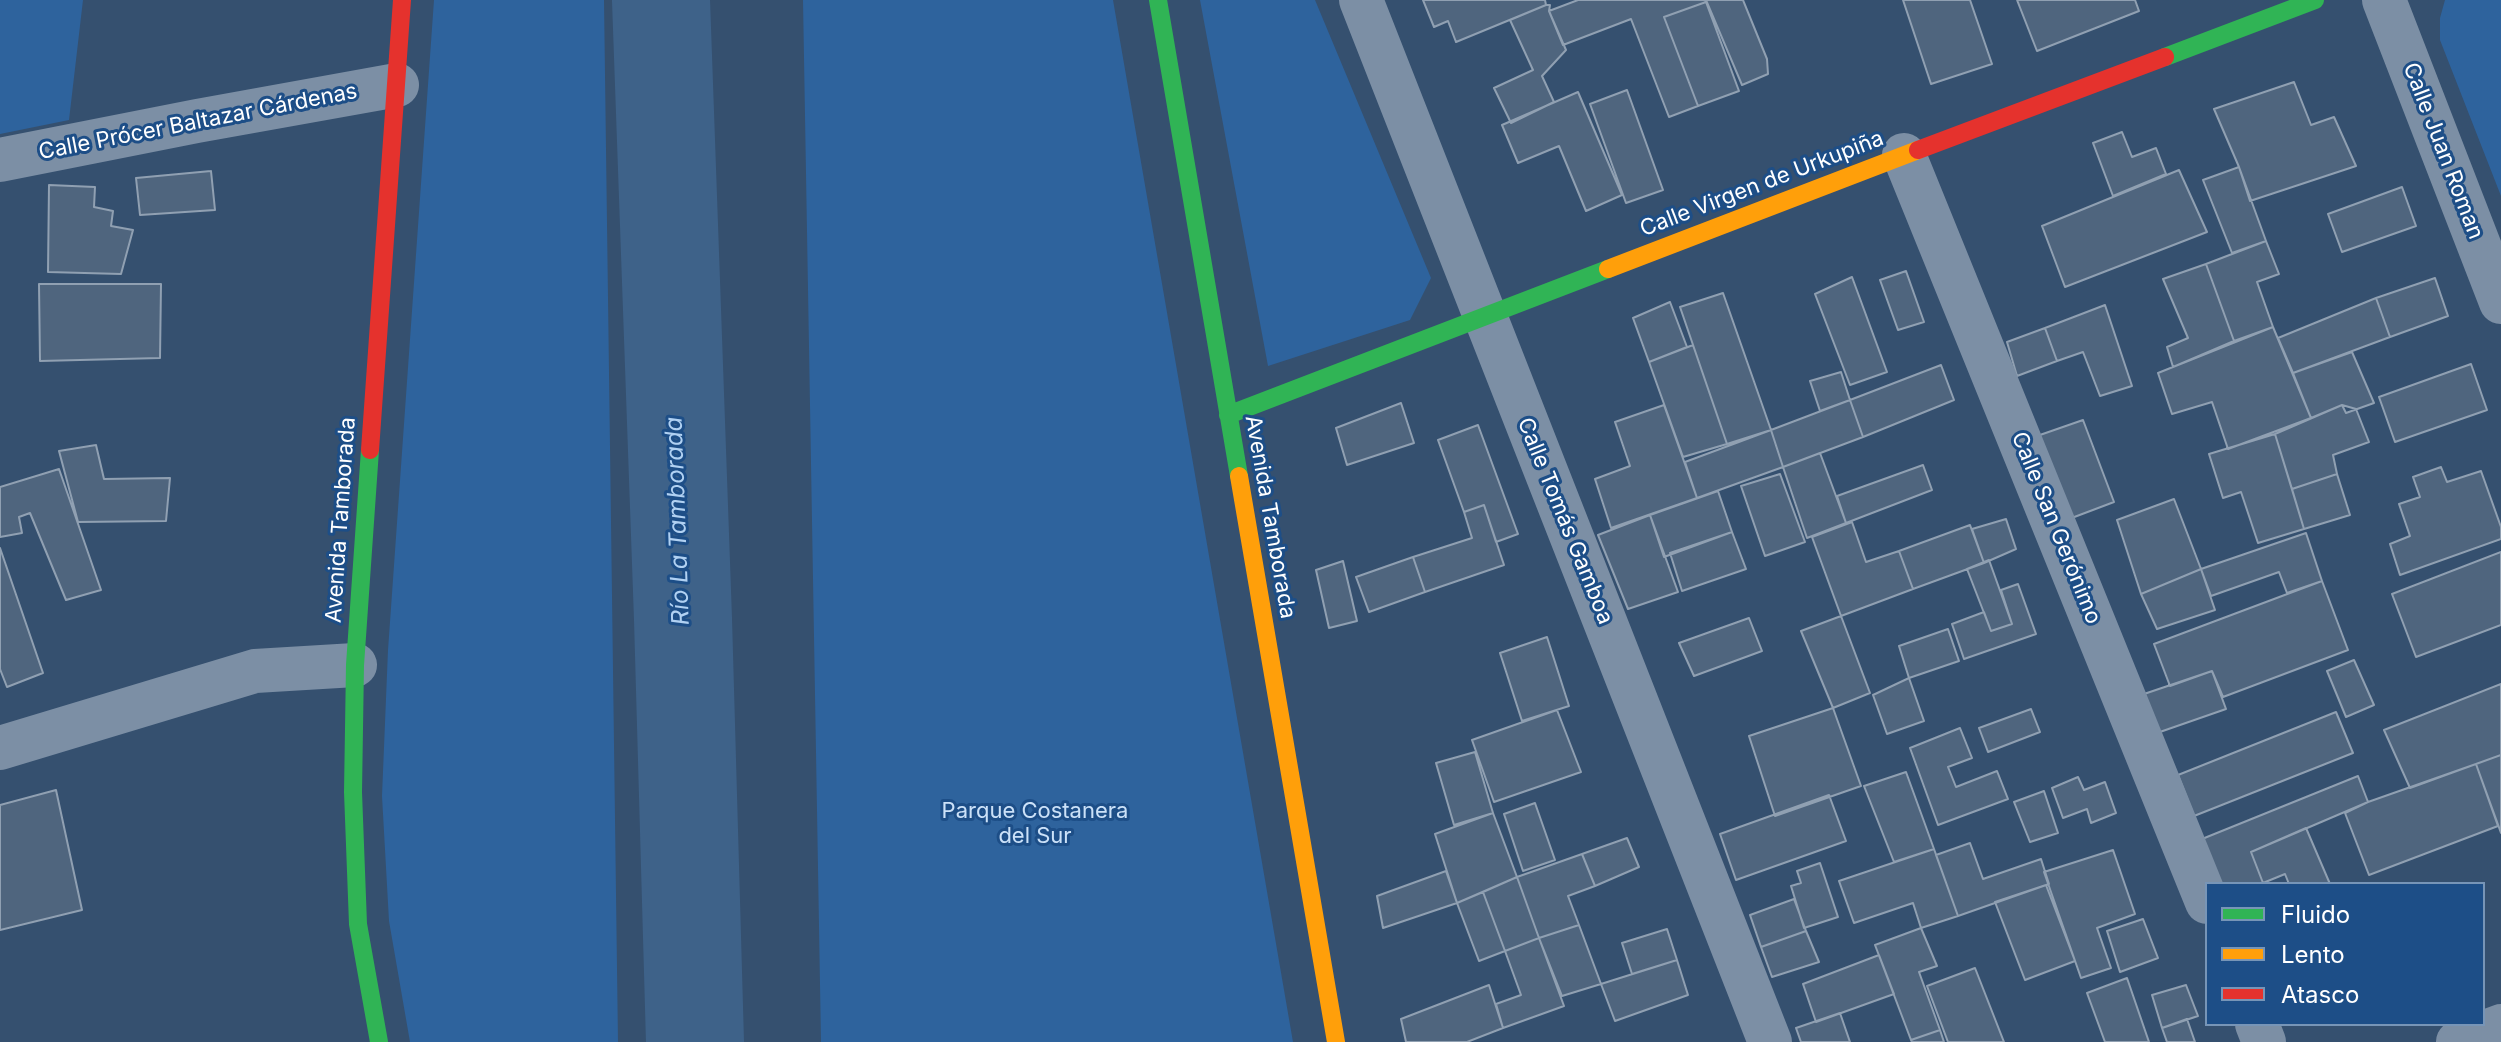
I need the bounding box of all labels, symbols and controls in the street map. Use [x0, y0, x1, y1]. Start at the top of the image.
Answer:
street label: Calle Juan Roman [2397, 59, 2489, 243]
street label: Calle Prócer Baltazar Cárdenas [37, 78, 359, 166]
street label: Calle Virgen de Urkupiña [1636, 125, 1888, 243]
street label: Avenida Tamborada [1239, 413, 1301, 621]
street label: Calle Tomás Gamboa [1511, 414, 1619, 628]
street label: Avenida Tamborada [321, 416, 361, 624]
water label: Río La Tamborada [660, 416, 696, 626]
street label: Calle San Gerónimo [2005, 428, 2107, 628]
park label: Parque Costanera del Sur [942, 798, 1128, 850]
legend [2205, 882, 2485, 1026]
text: Fluido [2281, 900, 2350, 929]
text: Lento [2281, 940, 2345, 969]
text: Atasco [2281, 980, 2359, 1009]

